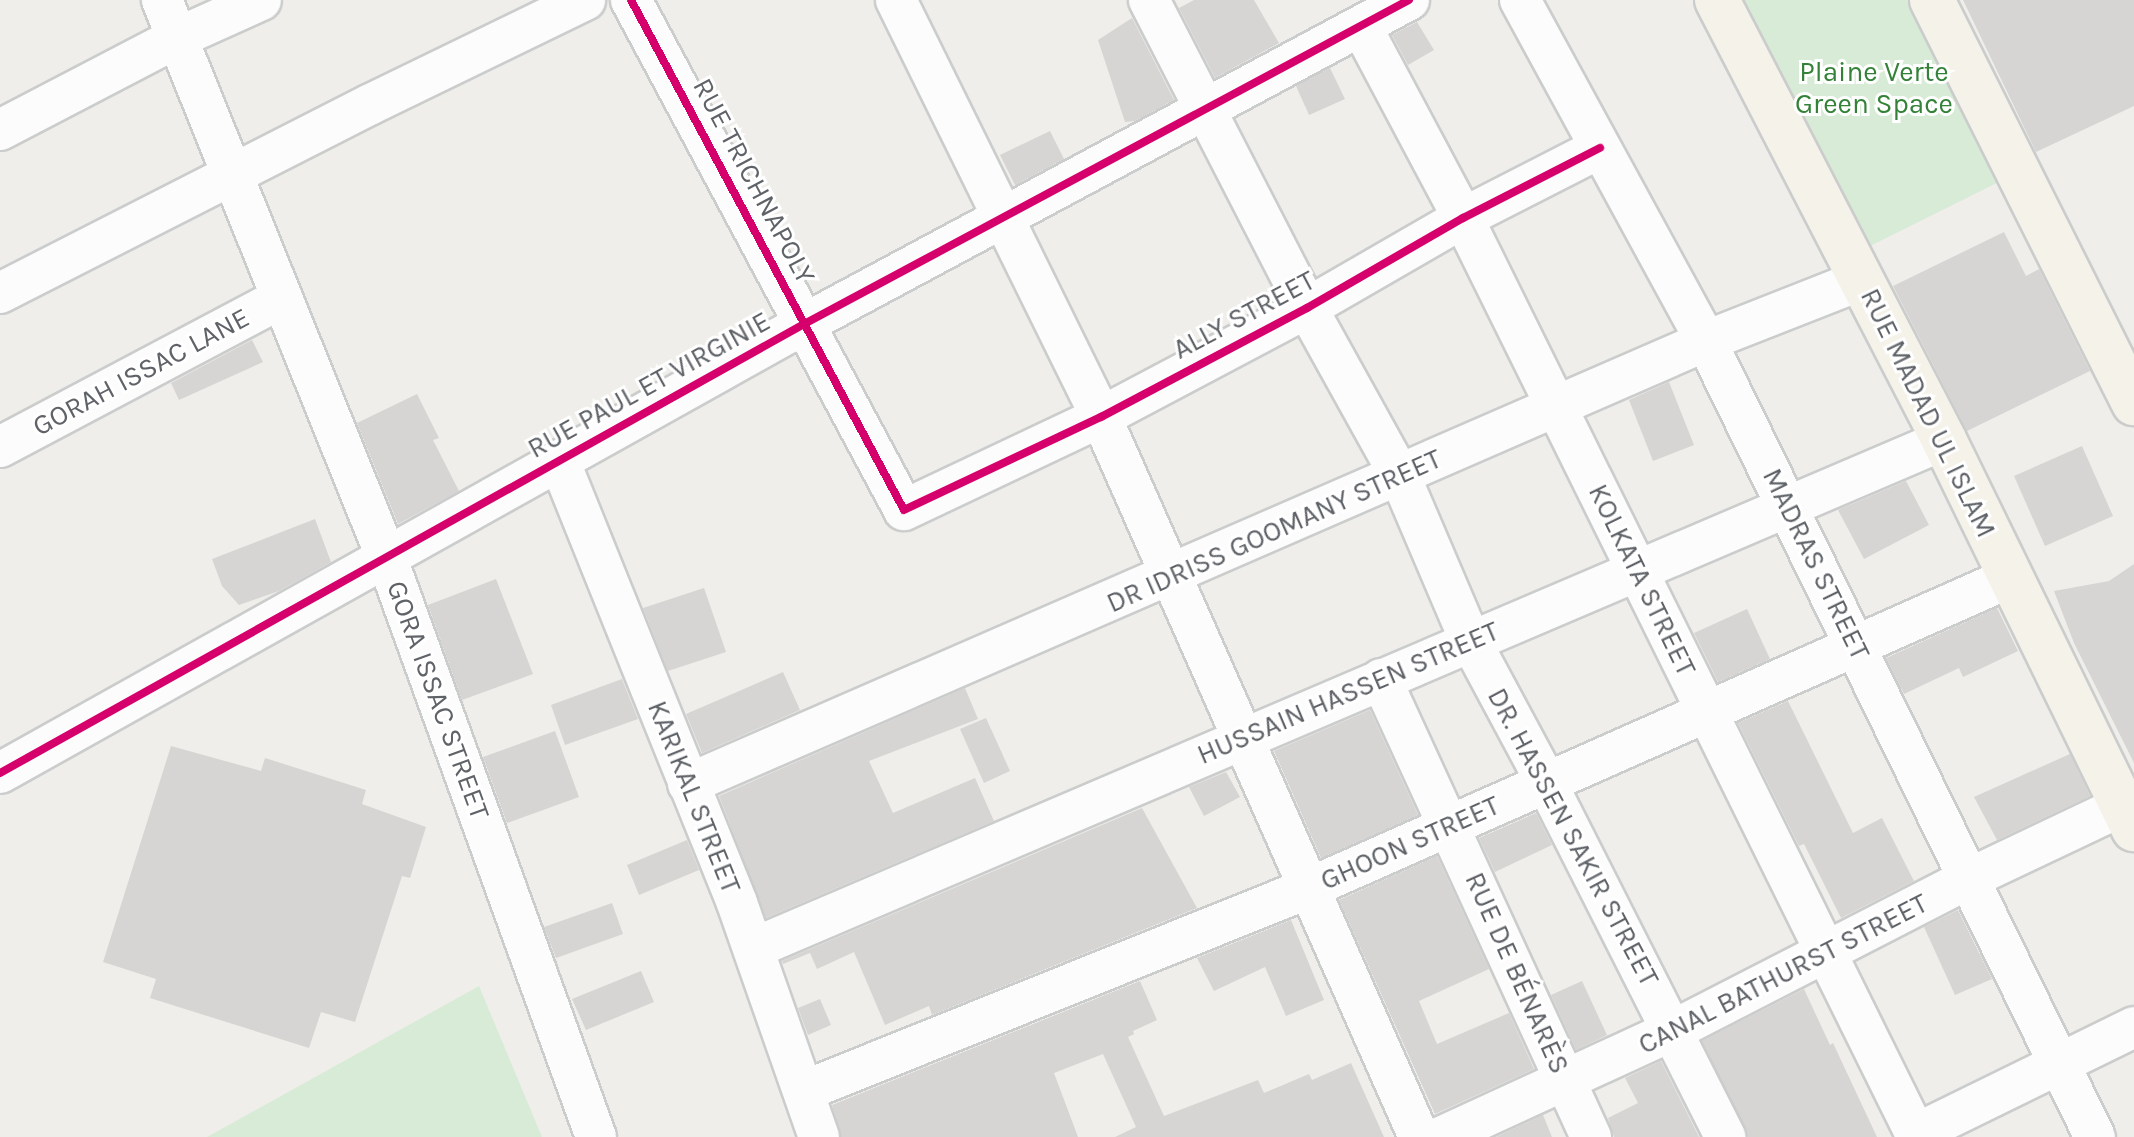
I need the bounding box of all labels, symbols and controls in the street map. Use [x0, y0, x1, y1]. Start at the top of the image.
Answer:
park label: Plaine Verte Green Space [1795, 55, 1953, 121]
street label: RUE TRICHNAPOLY [686, 72, 822, 290]
street label: ALLY STREET [1167, 264, 1321, 366]
street label: RUE MADAD UL ISLAM [1853, 283, 2003, 543]
street label: GORAH ISSAC LANE [27, 301, 255, 443]
street label: RUE PAUL ET VIRGINIE [522, 304, 776, 466]
street label: DR IDRISS GOOMANY STREET [1101, 442, 1447, 620]
street label: MADRAS STREET [1755, 463, 1877, 665]
street label: KOLKATA STREET [1581, 479, 1703, 681]
street label: GORA ISSAC STREET [379, 576, 497, 824]
street label: HUSSAIN HASSEN STREET [1192, 614, 1504, 772]
street label: DR. HASSEN SAKIR STREET [1480, 682, 1666, 992]
street label: KARIKAL STREET [640, 696, 748, 898]
street label: GHOON STREET [1315, 789, 1505, 897]
street label: RUE DE BÉNARÈS [1458, 867, 1576, 1079]
street label: CANAL BATHURST STREET [1633, 886, 1933, 1062]

